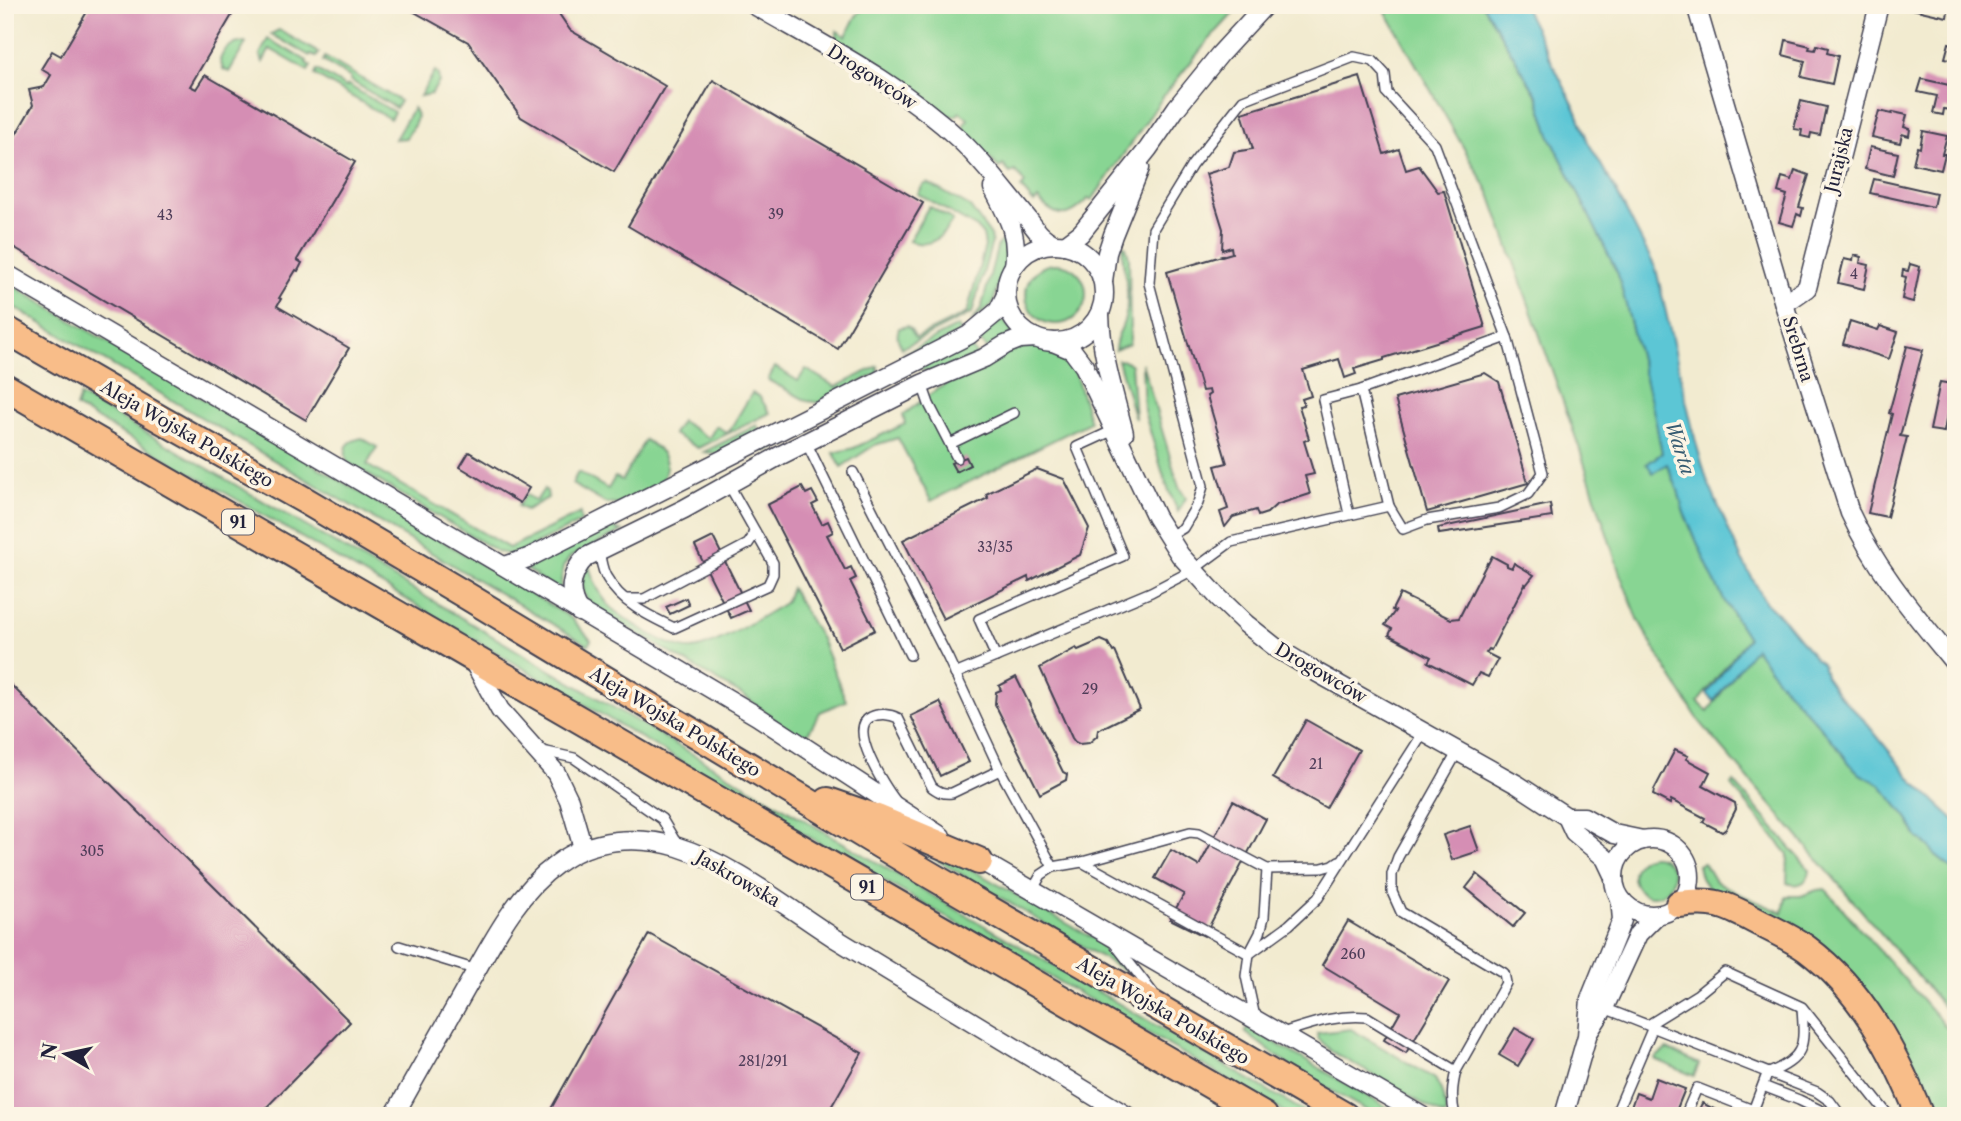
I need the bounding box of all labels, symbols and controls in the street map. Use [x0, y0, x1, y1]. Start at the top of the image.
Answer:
street label: Drogowców [823, 40, 922, 115]
street label: Jurajska [1820, 124, 1858, 198]
house number: 39 [768, 205, 784, 223]
house number: 43 [157, 206, 173, 224]
house number: 4 [1850, 265, 1858, 283]
street label: Srebrna [1778, 314, 1819, 385]
street label: Aleja Wojska Polskiego [96, 375, 277, 492]
water label: Warta [1661, 418, 1700, 478]
road number: 91 [222, 509, 254, 534]
house number: 33/35 [977, 538, 1013, 556]
street label: Drogowców [1271, 638, 1372, 709]
street label: Aleja Wojska Polskiego [585, 662, 765, 782]
house number: 29 [1082, 680, 1098, 698]
house number: 21 [1309, 755, 1323, 773]
house number: 305 [80, 842, 104, 860]
street label: Jaskrowska [689, 845, 784, 912]
road number: 91 [851, 874, 883, 900]
house number: 260 [1340, 945, 1366, 963]
street label: Aleja Wojska Polskiego [1072, 952, 1253, 1069]
north arrow [32, 1020, 102, 1090]
text: N [37, 1041, 62, 1061]
house number: 281/291 [738, 1052, 788, 1070]

